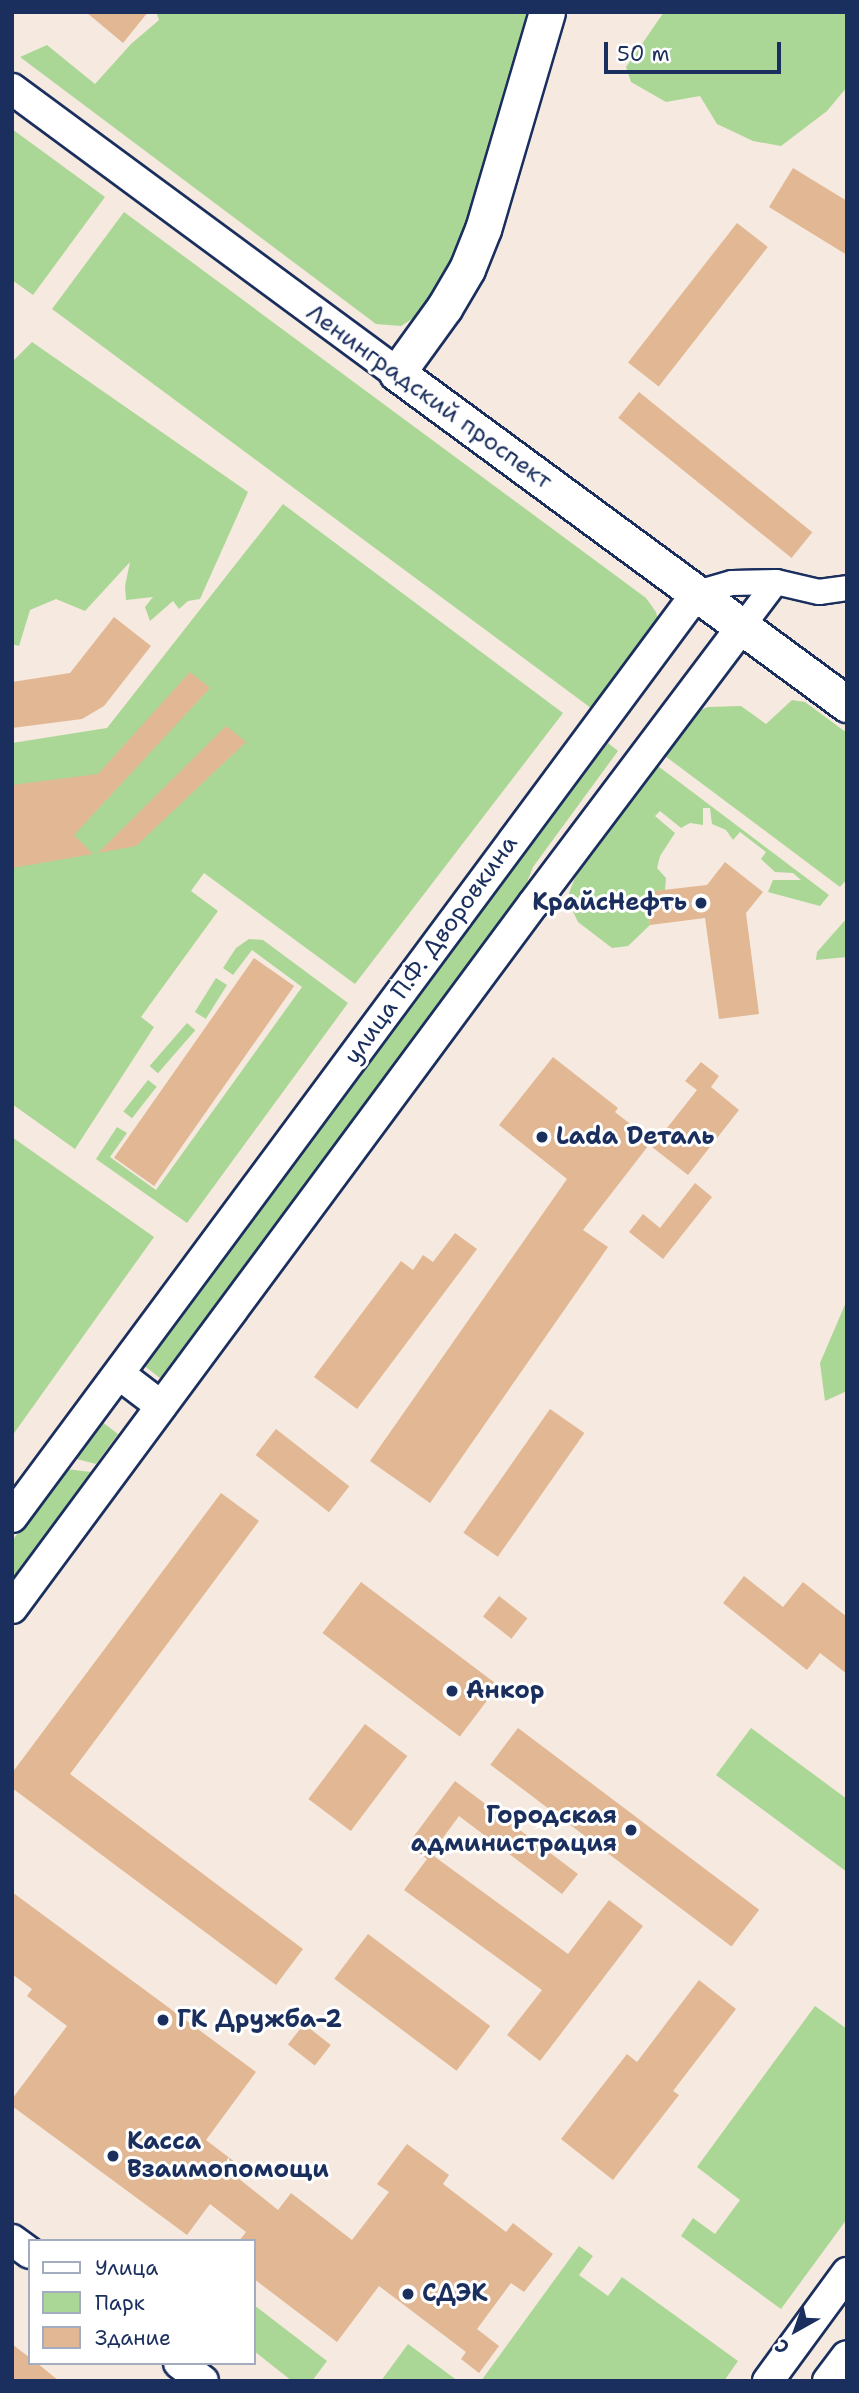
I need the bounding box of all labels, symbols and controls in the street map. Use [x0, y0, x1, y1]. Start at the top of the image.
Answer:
scale bar [607, 28, 784, 72]
text: 50 m [617, 40, 670, 68]
street label: Ленинградский проспект [301, 298, 557, 496]
street label: улица П.Ф. Дворовкина [338, 830, 524, 1070]
place label: КрайсНефть [532, 889, 687, 917]
marker: КрайсНефть [693, 895, 709, 911]
place label: Lada Dеталь [556, 1123, 714, 1151]
marker: Lada Dеталь [534, 1129, 550, 1145]
place label: Анкор [466, 1677, 544, 1705]
marker: Анкор [444, 1683, 460, 1699]
place label: Городская администрация [411, 1802, 617, 1858]
marker: Городская администрация [623, 1822, 639, 1838]
place label: ГК Дружба-2 [177, 2006, 342, 2034]
marker: ГК Дружба-2 [155, 2012, 171, 2028]
place label: Касса Взаимопомощи [127, 2128, 329, 2184]
marker: Касса Взаимопомощи [105, 2148, 121, 2164]
legend [28, 2239, 256, 2365]
text: Улица [95, 2254, 158, 2282]
place label: СДЭК [422, 2280, 488, 2308]
marker: СДЭК [400, 2286, 416, 2302]
text: Парк [95, 2289, 145, 2317]
north arrow [761, 2295, 831, 2365]
text: Здание [95, 2324, 171, 2352]
text: С [770, 2333, 795, 2360]

